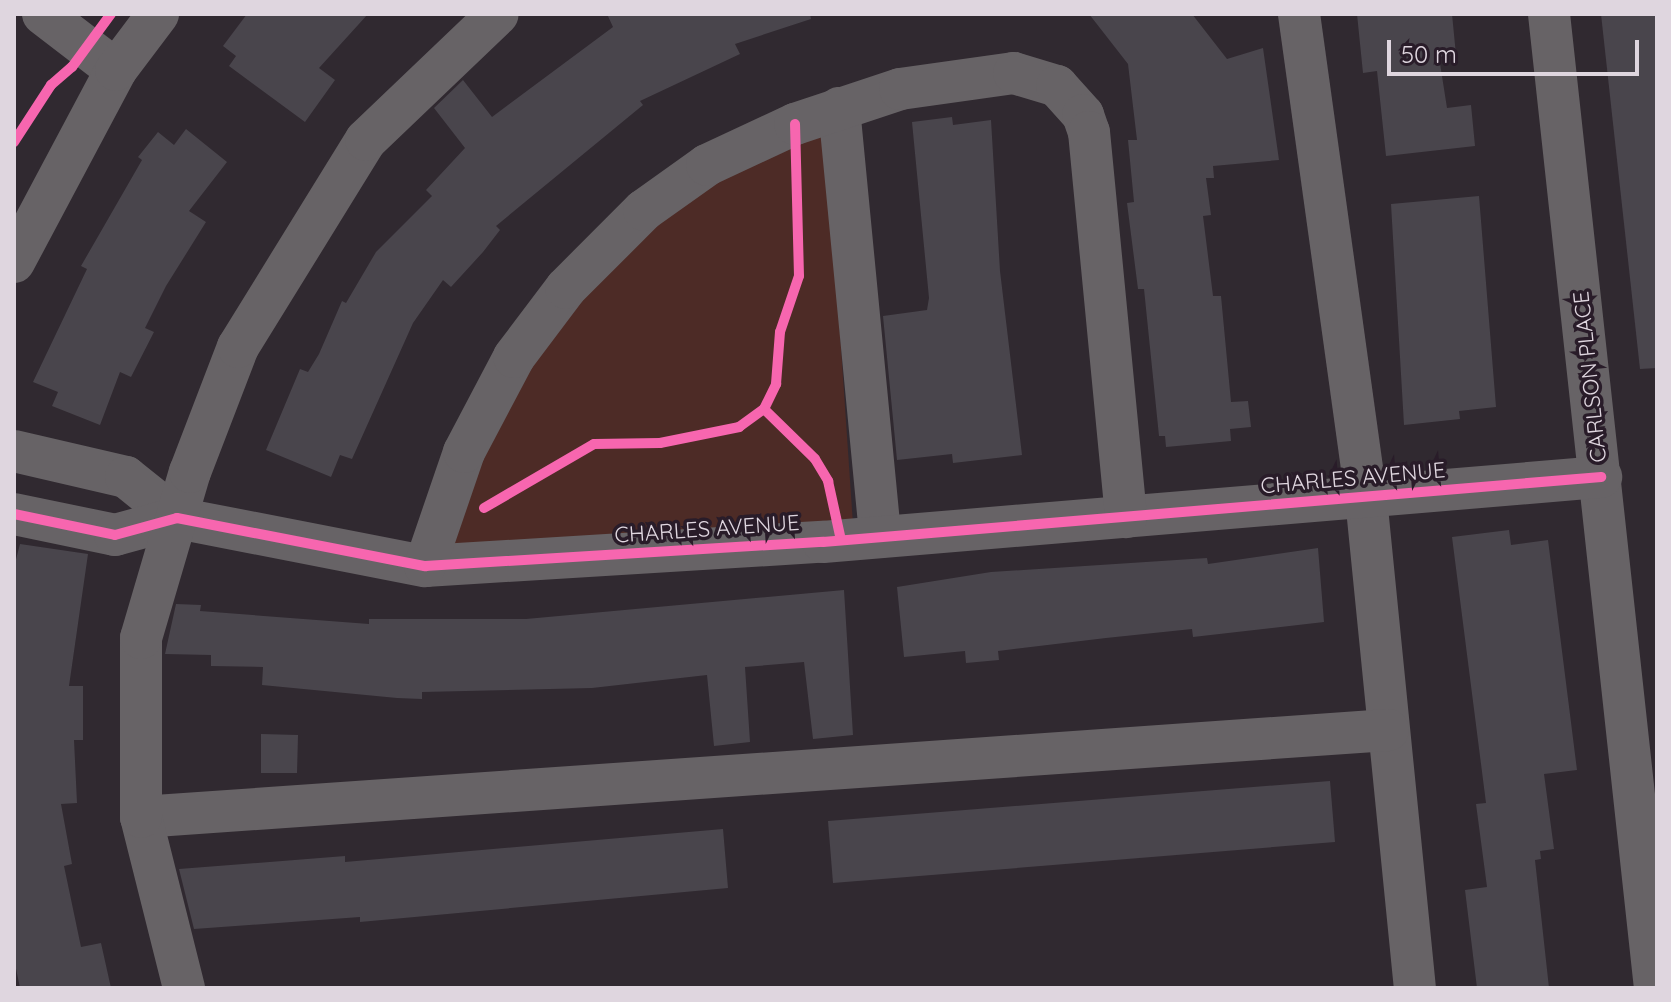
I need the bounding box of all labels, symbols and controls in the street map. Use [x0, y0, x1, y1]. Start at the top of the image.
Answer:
scale bar [1391, 24, 1643, 74]
text: 50 m [1401, 39, 1457, 69]
street label: CARLSON PLACE [1568, 290, 1612, 464]
street label: CHARLES AVENUE [1260, 457, 1446, 499]
street label: CHARLES AVENUE [614, 509, 800, 549]

